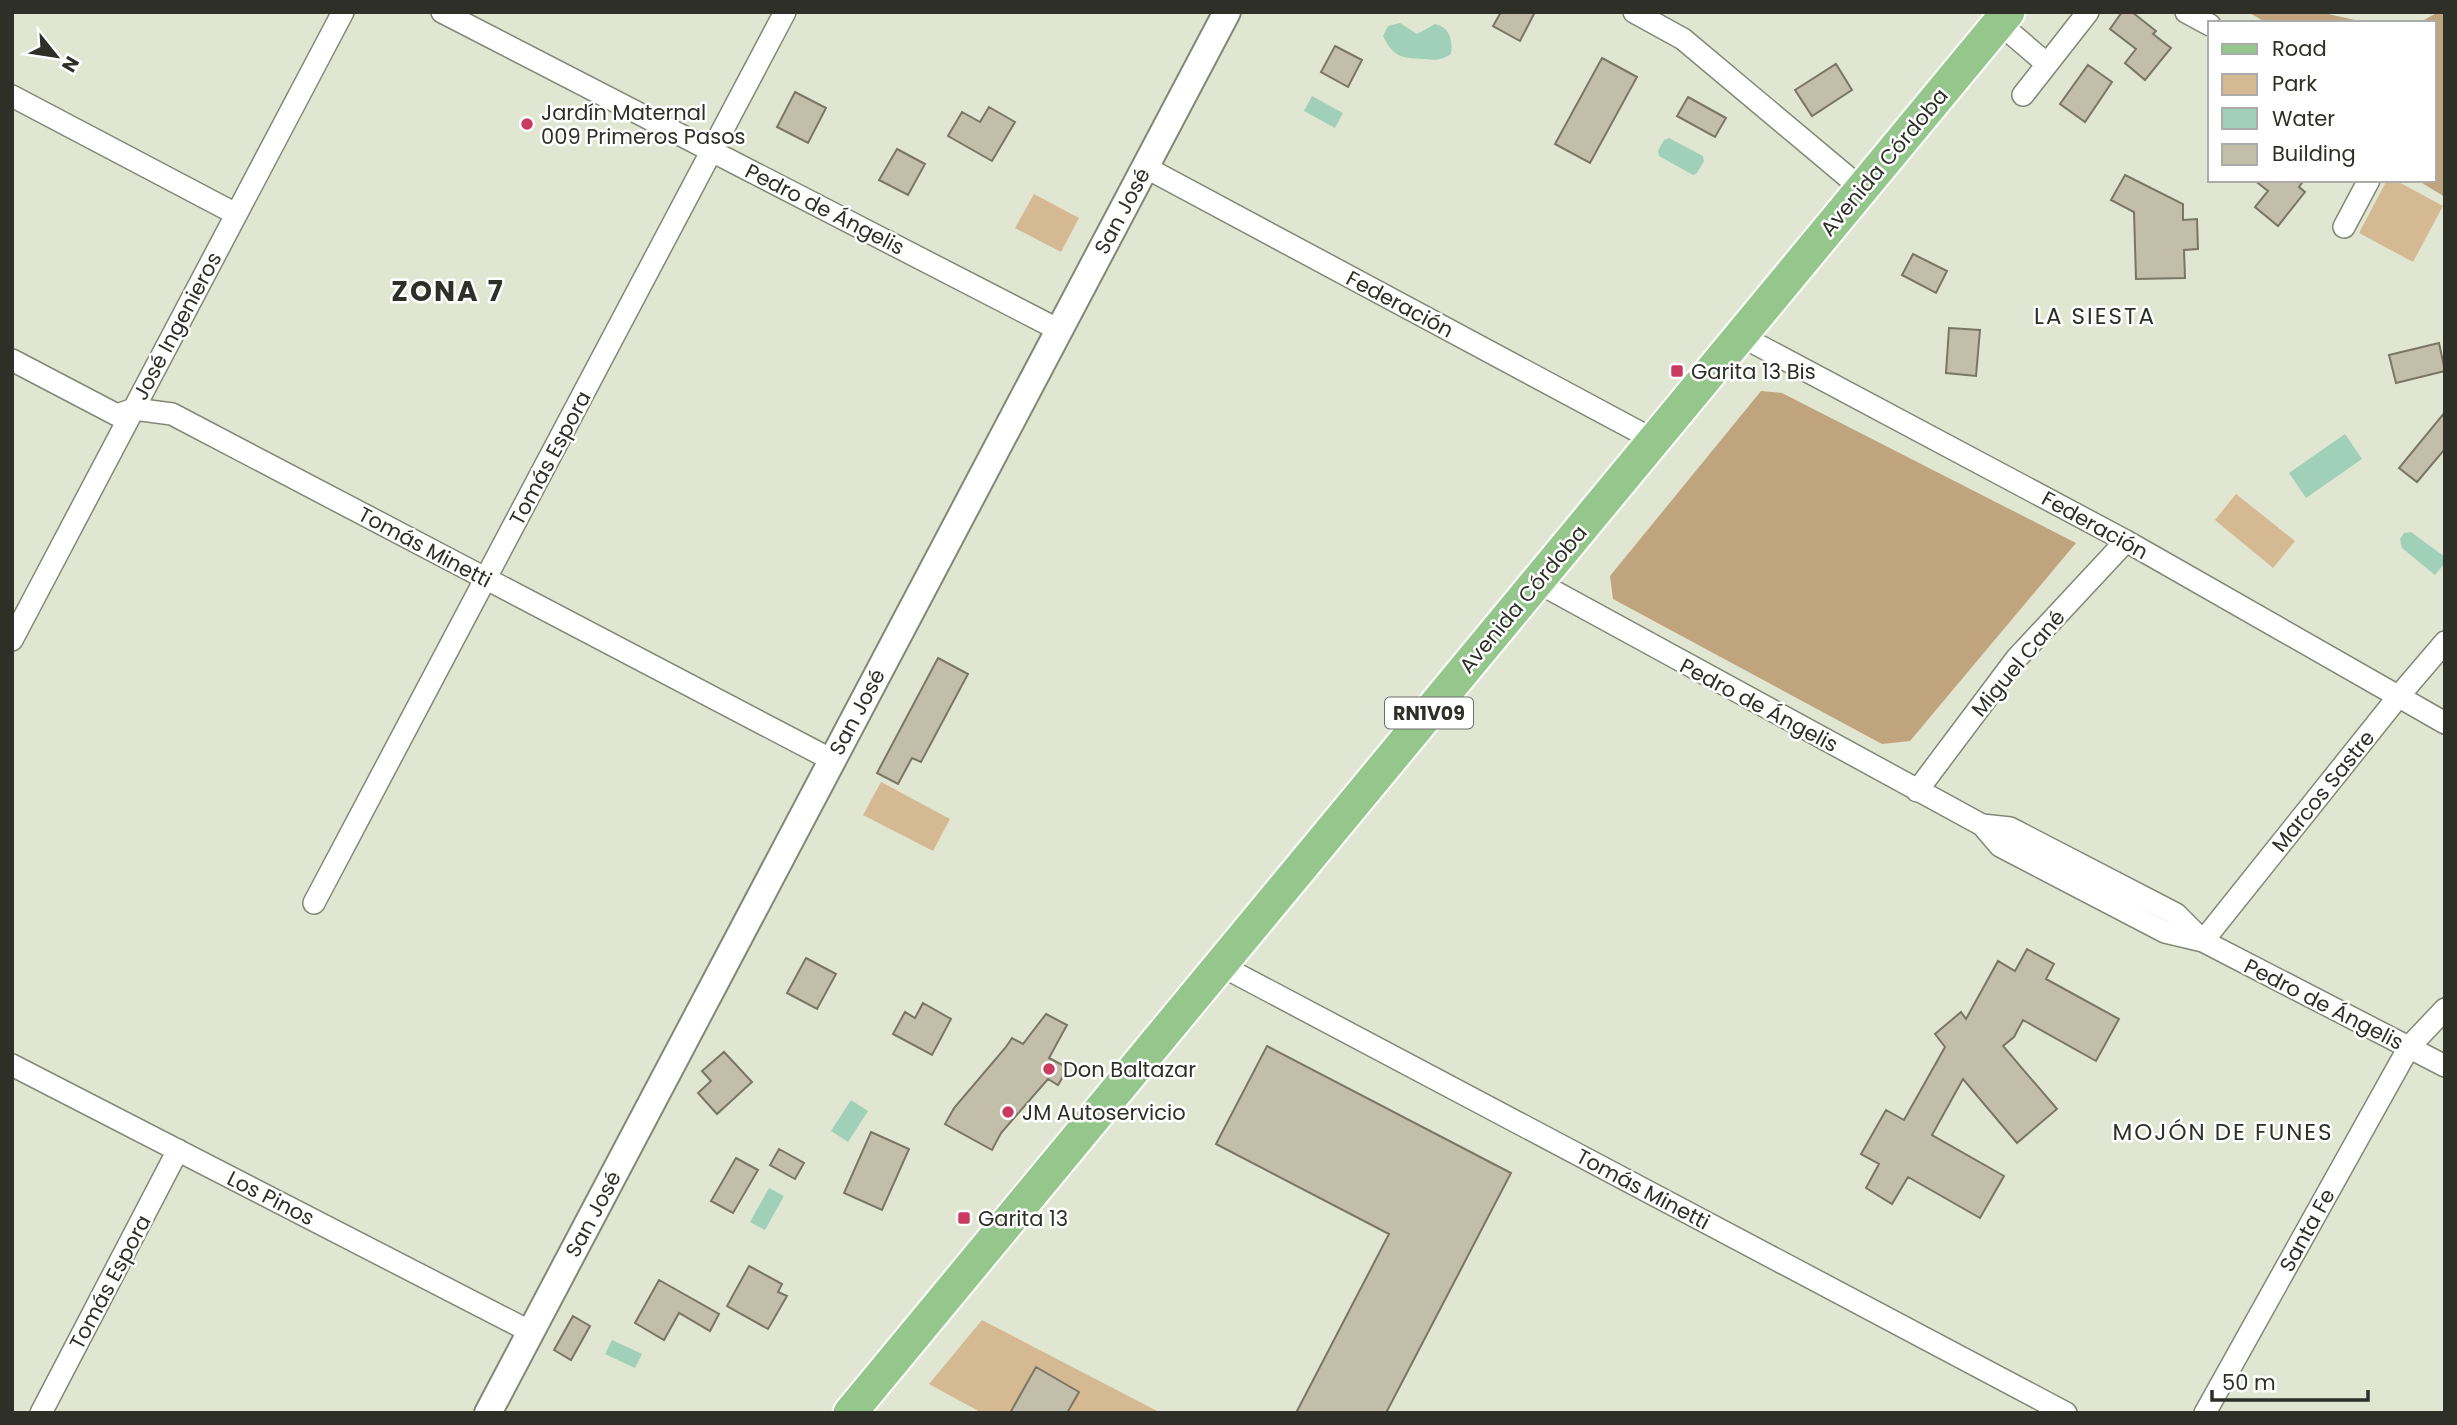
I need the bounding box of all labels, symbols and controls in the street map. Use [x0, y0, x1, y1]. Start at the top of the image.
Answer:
north arrow [21, 21, 91, 91]
legend [2208, 21, 2436, 182]
text: Road [2272, 34, 2327, 63]
text: N [55, 51, 86, 77]
text: Park [2272, 69, 2317, 98]
street label: Avenida Córdoba [1813, 82, 1955, 242]
place label: Jardín Maternal 009 Primeros Pasos [541, 98, 746, 151]
text: Water [2272, 104, 2335, 133]
marker: Jardín Maternal 009 Primeros Pasos [519, 116, 535, 132]
text: Building [2272, 139, 2356, 168]
street label: Pedro de Ángelis [740, 156, 910, 262]
street label: San José [1087, 163, 1157, 259]
street label: José Ingenieros [126, 247, 228, 405]
street label: Federación [1341, 264, 1459, 344]
district label: ZONA 7 [391, 272, 505, 311]
district label: LA SIESTA [2034, 300, 2156, 332]
place label: Garita 13 Bis [1691, 357, 1816, 386]
marker: Garita 13 Bis [1669, 363, 1685, 379]
street label: Tomás Espora [502, 386, 598, 530]
street label: Federación [2037, 484, 2153, 566]
street label: Tomás Minetti [353, 500, 497, 594]
street label: Avenida Córdoba [1452, 519, 1594, 679]
street label: Miguel Cané [1965, 603, 2071, 723]
street label: Pedro de Ángelis [1675, 651, 1843, 759]
street label: San José [822, 664, 892, 760]
road number: RN1V09 [1385, 698, 1473, 728]
street label: Marcos Sastre [2265, 724, 2381, 858]
street label: Pedro de Ángelis [2239, 951, 2409, 1057]
place label: Don Baltazar [1063, 1055, 1196, 1084]
marker: Don Baltazar [1041, 1061, 1057, 1077]
place label: JM Autoservicio [1022, 1098, 1186, 1127]
marker: JM Autoservicio [1000, 1104, 1016, 1120]
district label: MOJÓN DE FUNES [2112, 1116, 2334, 1148]
street label: Tomás Minetti [1571, 1142, 1715, 1236]
street label: Los Pinos [222, 1164, 320, 1232]
street label: San José [558, 1166, 628, 1262]
street label: Santa Fe [2272, 1183, 2342, 1277]
place label: Garita 13 [978, 1204, 1068, 1233]
street label: Tomás Espora [62, 1210, 158, 1354]
marker: Garita 13 [956, 1210, 972, 1226]
scale bar [2212, 1358, 2368, 1402]
text: 50 m [2222, 1368, 2276, 1397]

